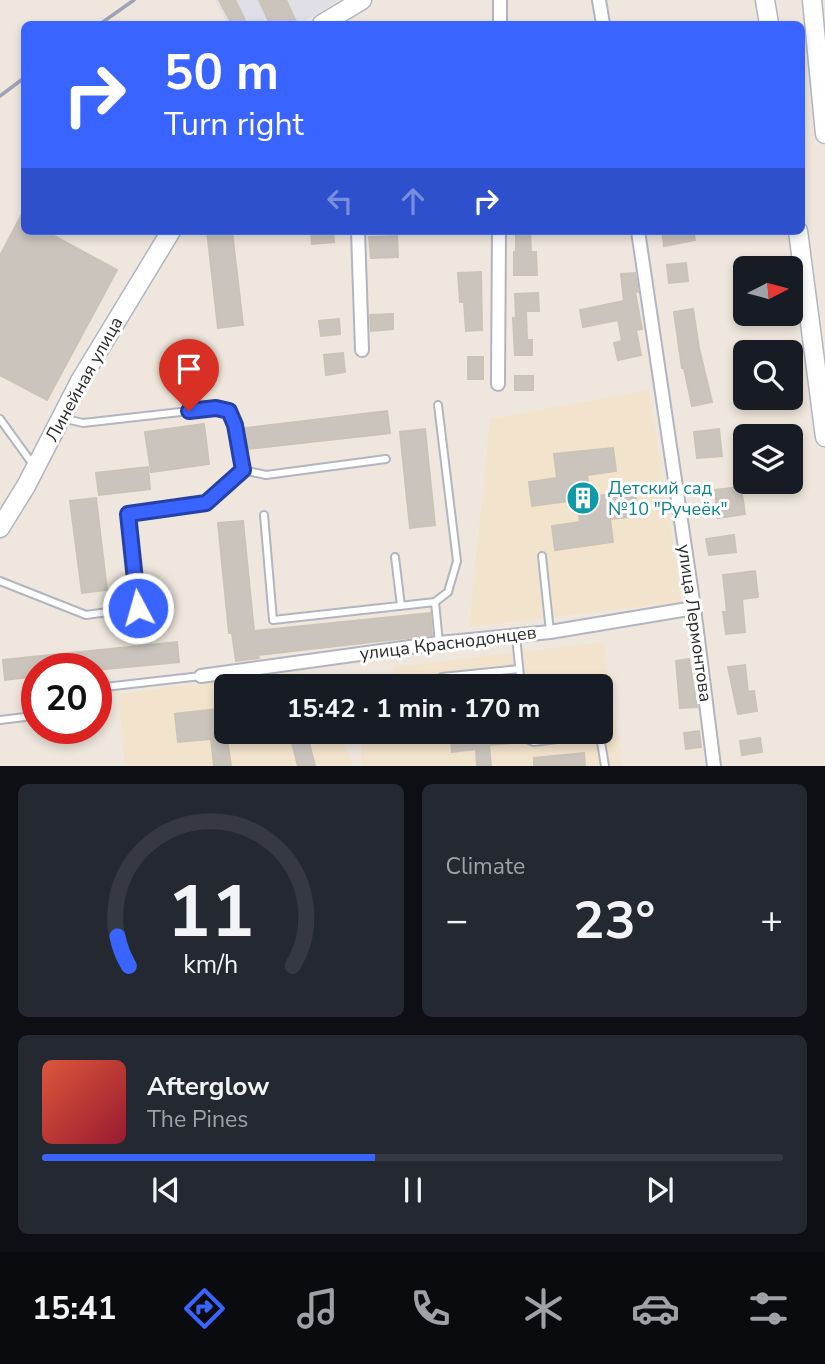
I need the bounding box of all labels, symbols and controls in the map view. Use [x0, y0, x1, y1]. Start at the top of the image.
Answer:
text: 50 m [164, 39, 279, 106]
icon: right [49, 49, 140, 140]
text: Turn right [164, 103, 304, 146]
icon: left [321, 182, 359, 220]
icon: ahead [394, 182, 432, 220]
icon: right [467, 182, 505, 220]
north arrow [733, 256, 803, 326]
map controls [733, 256, 803, 494]
street label: Линейная улица [40, 312, 128, 446]
pin [159, 339, 219, 411]
button: search [733, 340, 803, 410]
icon: arrive [170, 350, 208, 388]
button: layers [733, 424, 803, 494]
place label: Детский сад №10 "Ручеёк" [608, 476, 727, 521]
building icon: Детский сад №10 "Ручеёк" [564, 479, 602, 517]
street label: улица Лермонтова [672, 543, 718, 703]
position arrow [101, 571, 175, 645]
street label: улица Краснодонцев [358, 620, 538, 666]
speed limit sign: 20 [21, 653, 112, 744]
text: 15:42 · 1 min · 170 m [287, 691, 540, 726]
text: Climate [446, 851, 525, 882]
text: 11 [167, 863, 254, 963]
text: 23° [573, 885, 655, 956]
text: − [446, 895, 468, 946]
text: + [760, 895, 783, 946]
text: km/h [183, 948, 238, 982]
text: Afterglow [147, 1069, 270, 1104]
text: The Pines [147, 1104, 248, 1135]
icon: previous [147, 1171, 185, 1209]
icon: pause [394, 1171, 432, 1209]
icon: next [641, 1171, 679, 1209]
icon: directions [180, 1284, 229, 1333]
icon: music [293, 1284, 342, 1333]
icon: phone [406, 1284, 455, 1333]
icon: climate [519, 1284, 568, 1333]
icon: car [631, 1284, 680, 1333]
icon: filters [744, 1284, 793, 1333]
text: 15:41 [32, 1287, 117, 1330]

